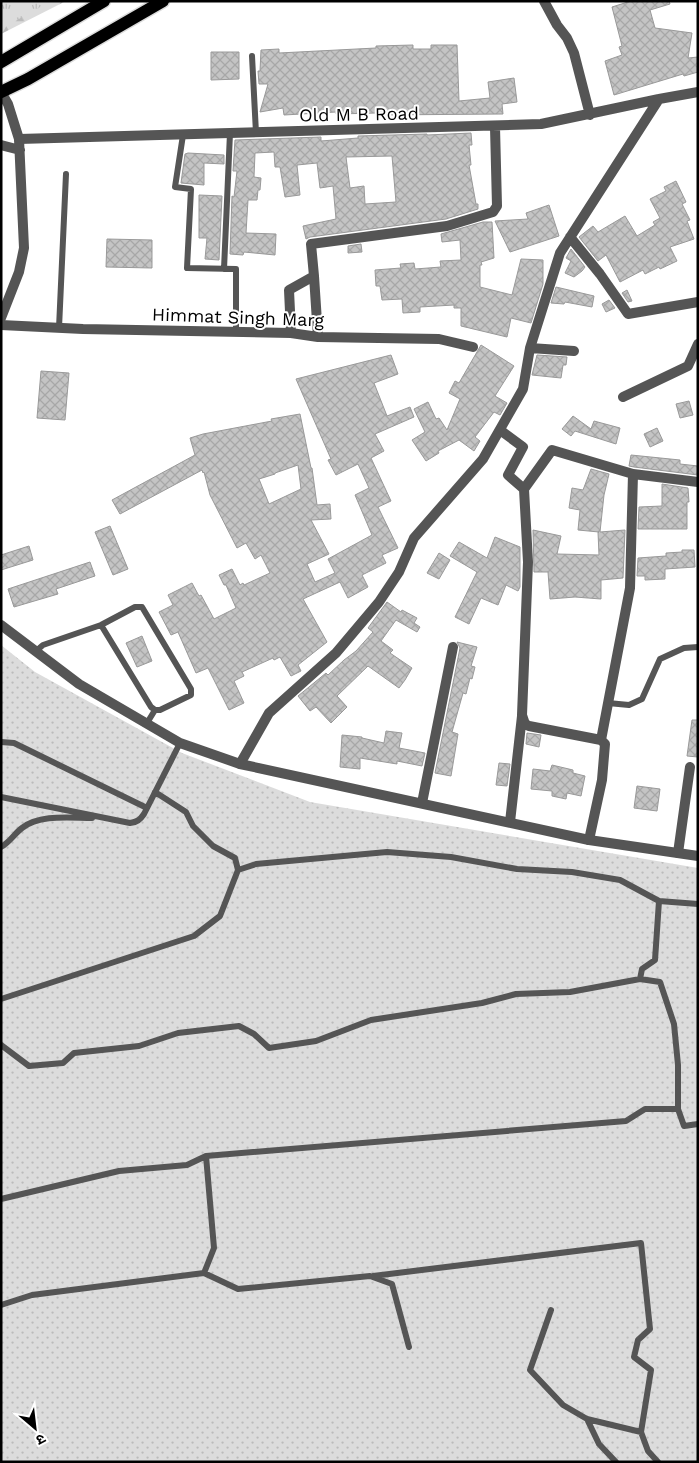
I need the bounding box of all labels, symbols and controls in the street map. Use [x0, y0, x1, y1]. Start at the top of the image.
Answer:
street label: Old M B Road [299, 102, 419, 126]
street label: Himmat Singh Marg [152, 304, 325, 331]
north arrow [10, 1403, 60, 1453]
text: उ [33, 1430, 48, 1449]

